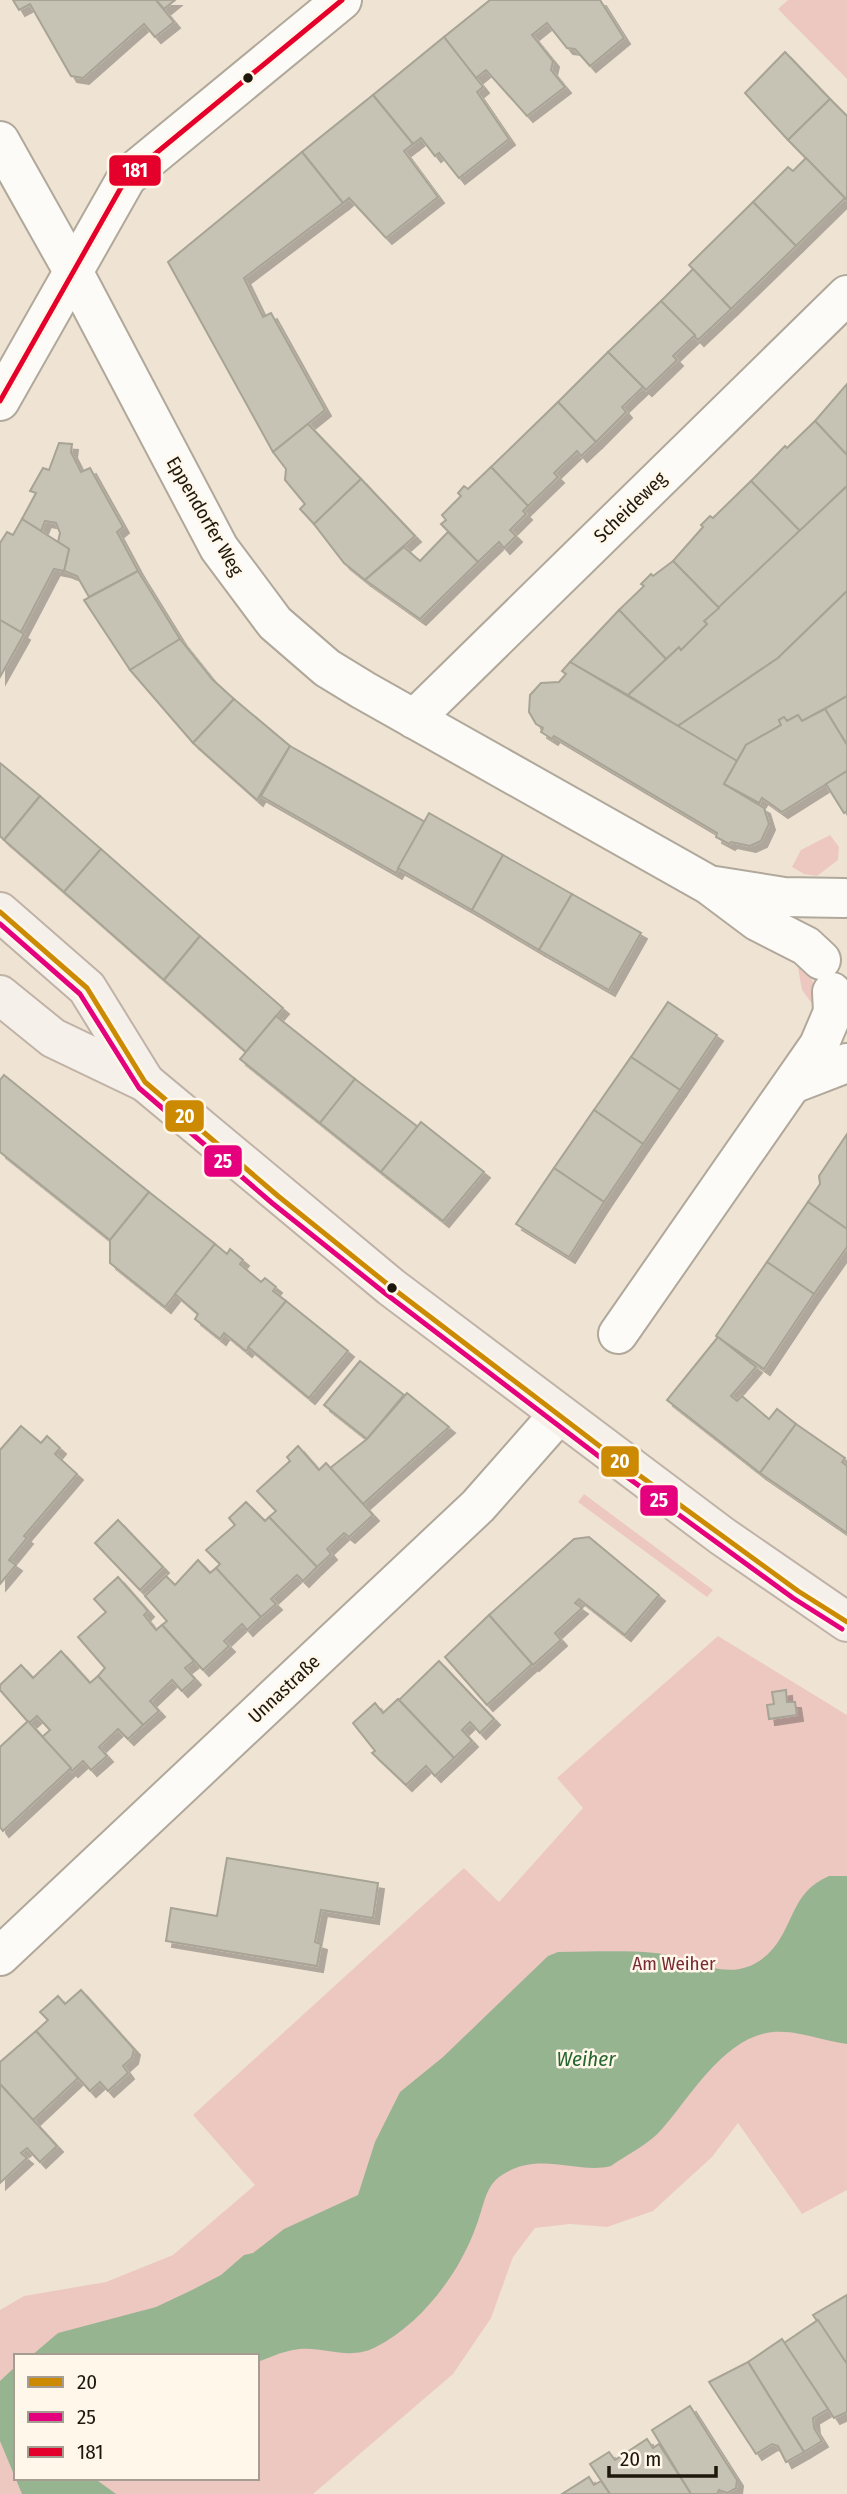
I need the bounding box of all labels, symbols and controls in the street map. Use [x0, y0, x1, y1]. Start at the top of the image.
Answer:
unlabelled marker [241, 71, 255, 85]
line badge: 181 [108, 154, 162, 187]
text: 181 [122, 159, 148, 182]
street label: Eppendorfer Weg [162, 452, 248, 580]
street label: Scheideweg [589, 467, 671, 547]
line badge: 20 [164, 1099, 205, 1133]
text: 20 [174, 1105, 195, 1128]
line badge: 25 [203, 1144, 243, 1178]
text: 25 [213, 1150, 232, 1173]
unlabelled marker [385, 1281, 399, 1295]
line badge: 20 [600, 1445, 640, 1478]
text: 20 [609, 1450, 630, 1473]
line badge: 25 [639, 1484, 679, 1517]
text: 25 [649, 1489, 668, 1512]
street label: Unnastraße [243, 1650, 325, 1728]
park label: Am Weiher [632, 1952, 716, 1975]
water label: Weiher [557, 2046, 616, 2072]
legend [14, 2354, 259, 2480]
text: 20 [77, 2369, 97, 2395]
text: 25 [77, 2404, 96, 2430]
scale bar [609, 2434, 716, 2478]
text: 181 [77, 2439, 103, 2465]
text: 20 m [620, 2446, 661, 2472]

